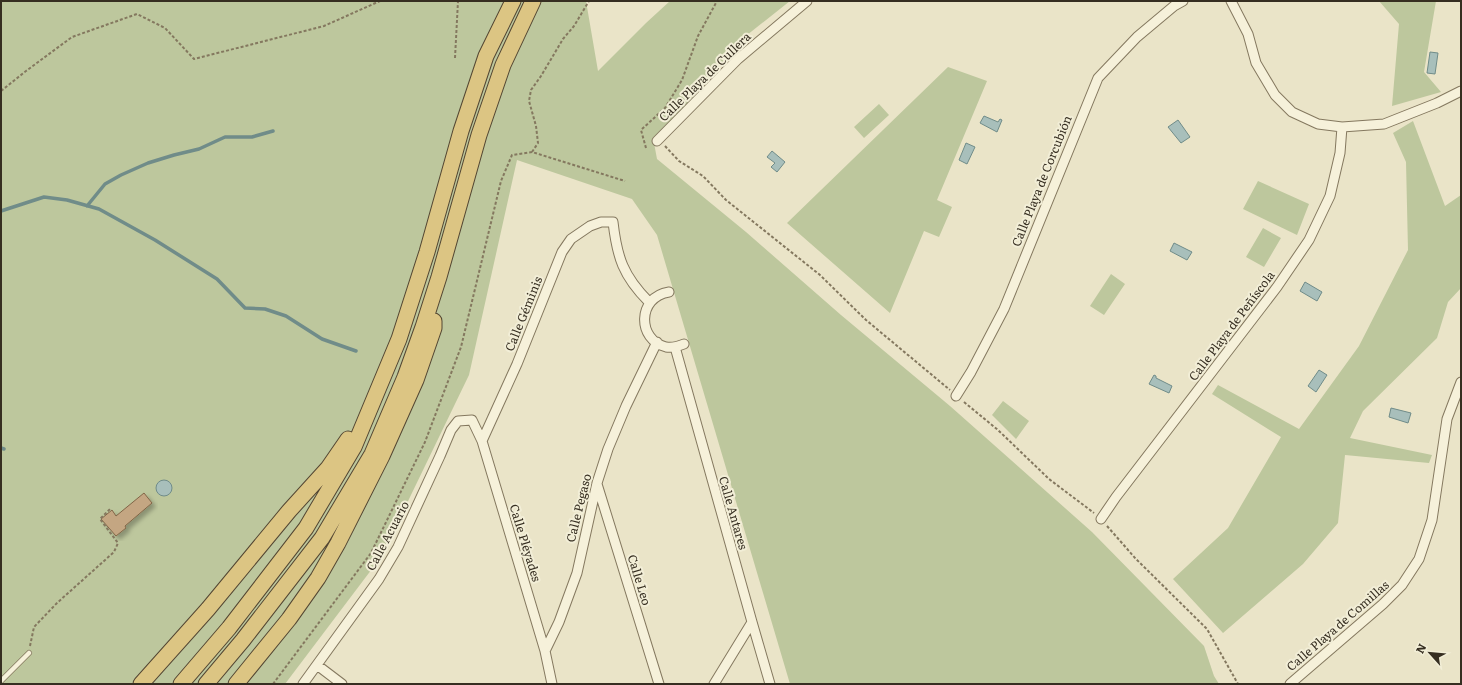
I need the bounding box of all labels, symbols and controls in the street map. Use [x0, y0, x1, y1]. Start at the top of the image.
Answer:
street label: Calle Playa de Cullera [654, 27, 755, 125]
street label: Calle Playa de Corcubión [1006, 112, 1076, 249]
street label: Calle Playa de Peñíscola [1184, 266, 1279, 384]
street label: Calle Géminis [500, 273, 547, 354]
street label: Calle Pegaso [561, 472, 595, 544]
street label: Calle Antares [715, 474, 753, 552]
street label: Calle Acuario [361, 497, 413, 574]
street label: Calle Pléyades [506, 502, 546, 584]
street label: Calle Leo [624, 552, 656, 607]
street label: Calle Playa de Comillas [1282, 575, 1393, 675]
north arrow [1410, 633, 1450, 673]
text: N [1411, 640, 1429, 656]

